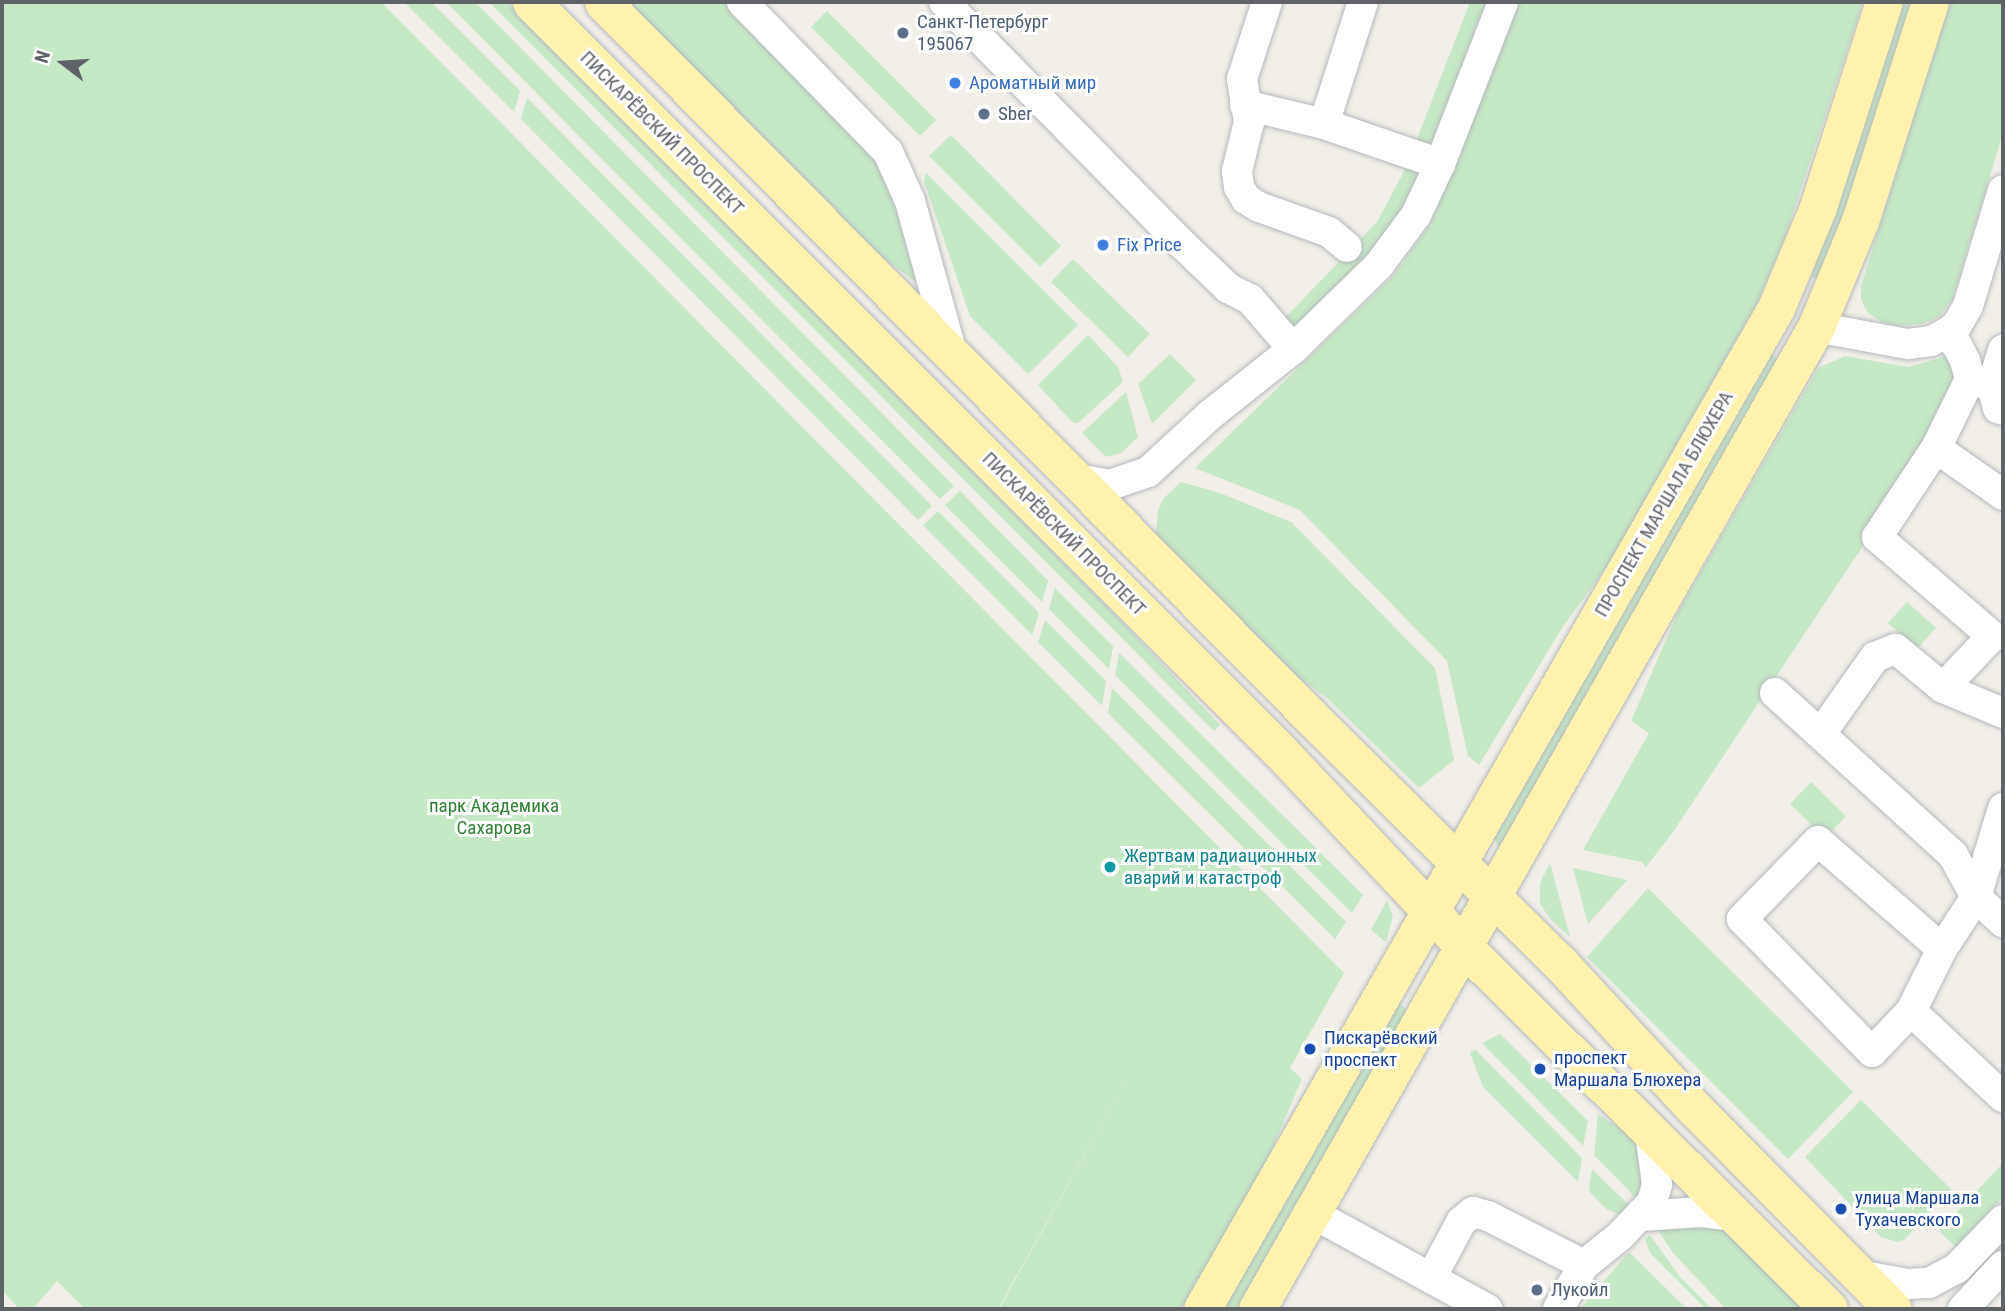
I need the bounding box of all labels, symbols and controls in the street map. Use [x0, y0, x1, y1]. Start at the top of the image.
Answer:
place label: Санкт-Петербург 195067 [917, 11, 1048, 55]
marker: Санкт-Петербург 195067 [895, 25, 911, 41]
north arrow [28, 28, 98, 98]
street label: ПИСКАРЁВСКИЙ ПРОСПЕКТ [575, 46, 749, 220]
text: N [30, 48, 55, 66]
place label: Ароматный мир [969, 72, 1096, 94]
marker: Ароматный мир [947, 75, 963, 91]
place label: Sber [998, 103, 1032, 125]
marker: Sber [976, 106, 992, 122]
place label: Fix Price [1117, 234, 1182, 256]
marker: Fix Price [1095, 237, 1111, 253]
street label: ПРОСПЕКТ МАРШАЛА БЛЮХЕРА [1590, 387, 1738, 621]
street label: ПИСКАРЁВСКИЙ ПРОСПЕКТ [977, 447, 1151, 621]
park label: парк Академика Сахарова [429, 795, 559, 839]
place label: Жертвам радиационных аварий и катастроф [1124, 845, 1317, 889]
marker: Жертвам радиационных аварий и катастроф [1102, 859, 1118, 875]
place label: Пискарёвский проспект [1324, 1027, 1438, 1071]
marker: Пискарёвский проспект [1302, 1041, 1318, 1057]
place label: проспект Маршала Блюхера [1554, 1047, 1701, 1091]
marker: проспект Маршала Блюхера [1532, 1061, 1548, 1077]
place label: улица Маршала Тухачевского [1855, 1187, 1979, 1231]
marker: улица Маршала Тухачевского [1833, 1201, 1849, 1217]
place label: Лукойл [1551, 1279, 1608, 1301]
marker: Лукойл [1529, 1282, 1545, 1298]

